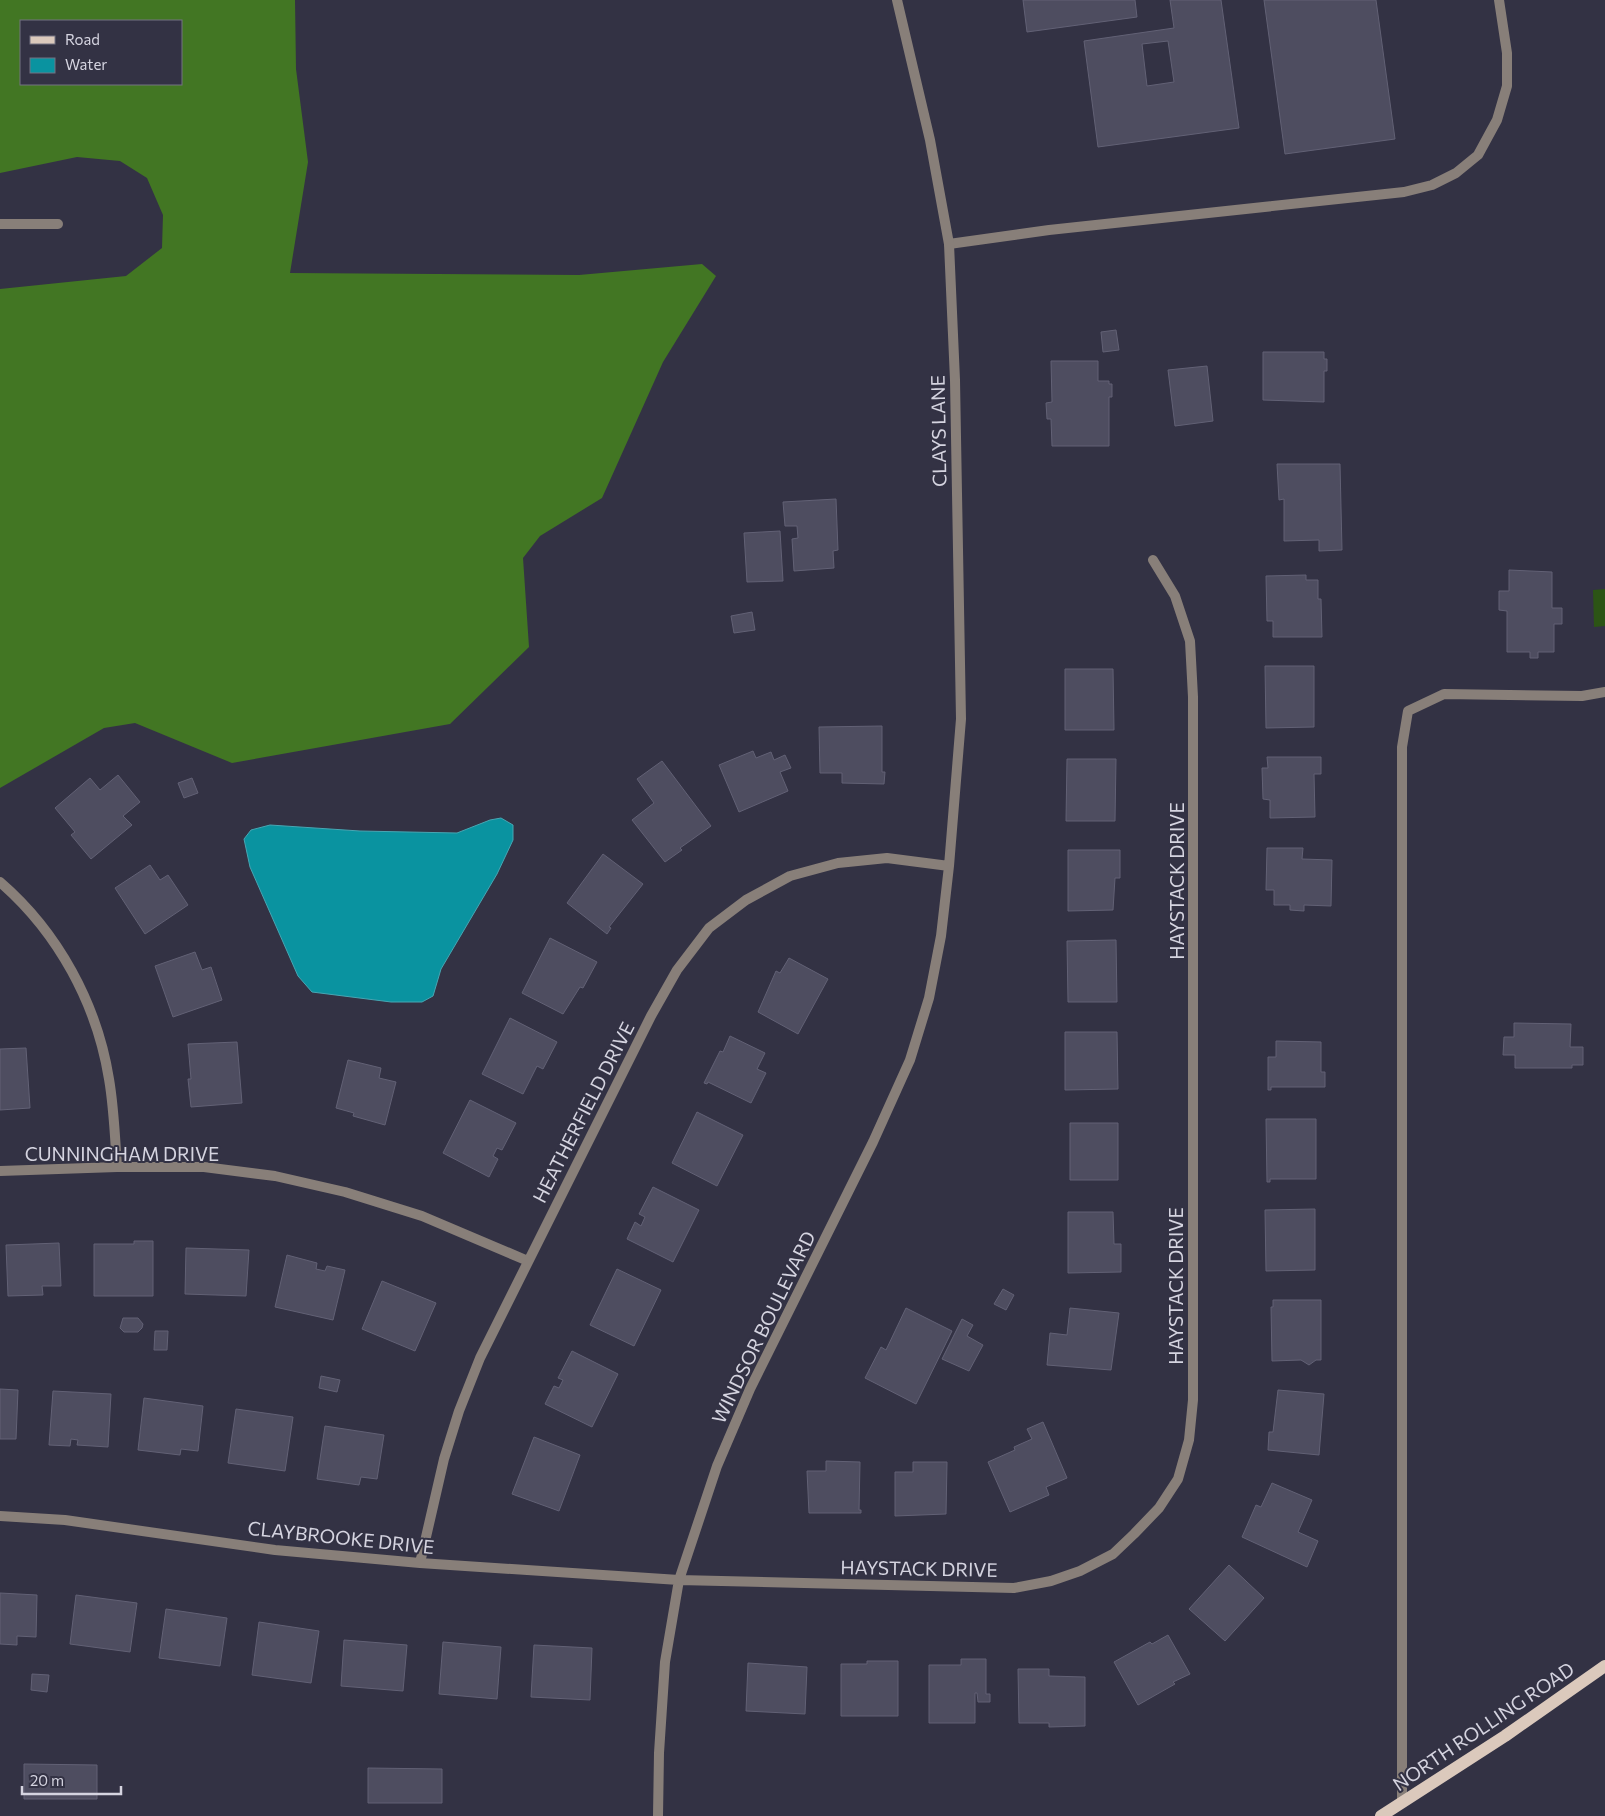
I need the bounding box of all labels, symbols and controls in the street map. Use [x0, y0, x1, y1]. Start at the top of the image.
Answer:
legend [20, 20, 182, 85]
text: Road [65, 30, 100, 48]
text: Water [65, 55, 107, 73]
street label: CLAYS LANE [926, 375, 950, 487]
street label: HAYSTACK DRIVE [1165, 802, 1188, 960]
street label: HEATHERFIELD DRIVE [527, 1018, 639, 1206]
street label: CUNNINGHAM DRIVE [25, 1142, 219, 1165]
street label: HAYSTACK DRIVE [1164, 1207, 1187, 1365]
street label: WINDSOR BOULEVARD [706, 1227, 820, 1427]
street label: CLAYBROOKE DRIVE [247, 1516, 435, 1558]
street label: HAYSTACK DRIVE [840, 1555, 998, 1581]
street label: NORTH ROLLING ROAD [1388, 1657, 1578, 1795]
scale bar [22, 1764, 121, 1796]
text: 20 m [30, 1771, 64, 1789]

